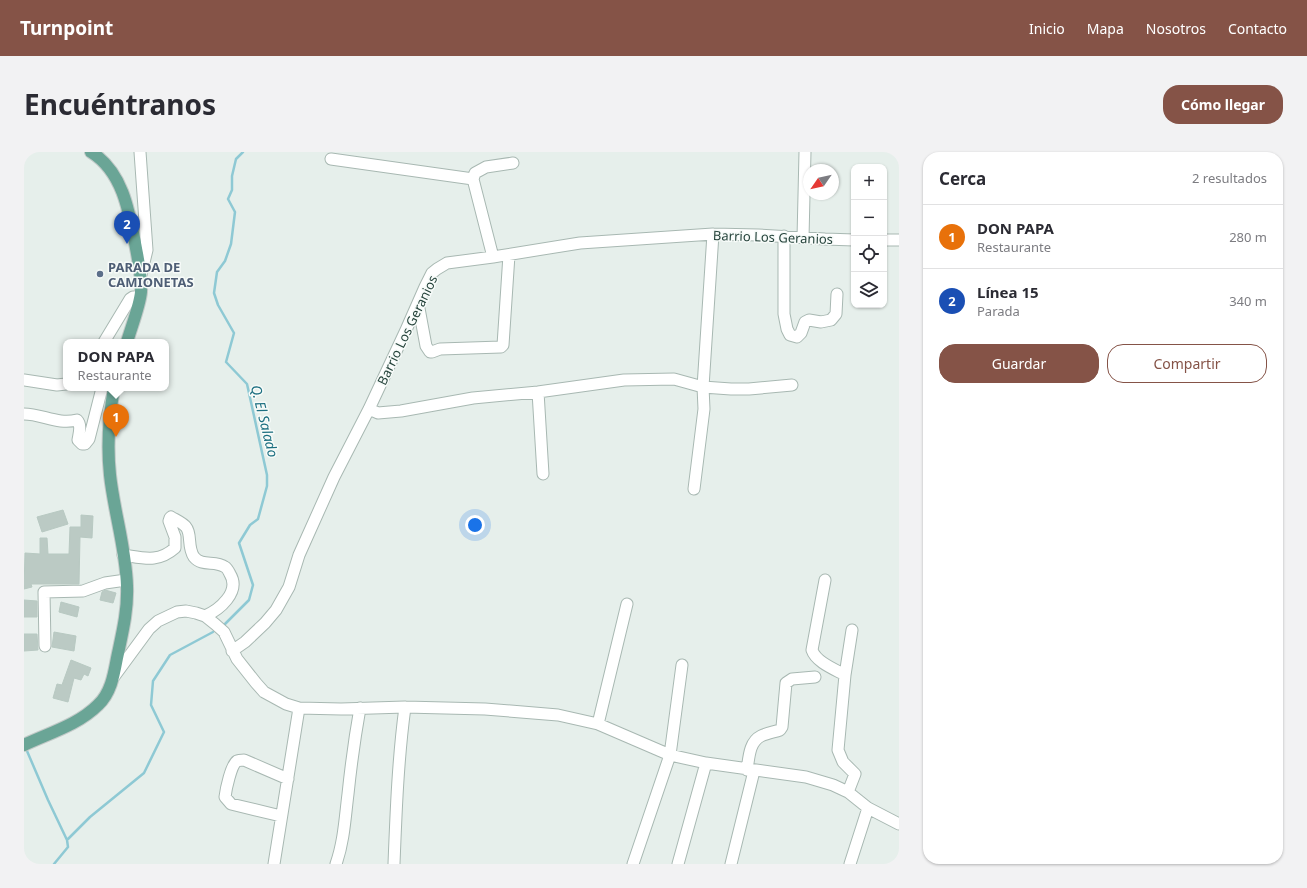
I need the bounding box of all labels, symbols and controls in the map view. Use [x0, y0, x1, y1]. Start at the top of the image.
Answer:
text: Turnpoint [20, 15, 113, 41]
text: Inicio [1029, 19, 1065, 38]
text: Mapa [1087, 19, 1124, 38]
text: Nosotros [1146, 19, 1206, 38]
text: Contacto [1228, 19, 1287, 38]
text: Encuéntranos [24, 85, 216, 123]
button: Cómo llegar [1163, 85, 1283, 124]
north arrow [803, 164, 839, 200]
map controls [851, 164, 887, 308]
button: + [851, 164, 887, 200]
text: Cerca [939, 167, 986, 190]
text: 2 resultados [1192, 169, 1267, 187]
button: − [851, 200, 887, 236]
pin: 2 [114, 211, 140, 244]
text: DON PAPA [977, 218, 1054, 238]
street label: Barrio Los Geranios [713, 226, 833, 248]
text: 1 [948, 228, 956, 246]
text: 280 m [1229, 228, 1267, 246]
button: locate [851, 236, 887, 272]
text: Restaurante [977, 238, 1051, 256]
place label: PARADA DE CAMIONETAS [108, 258, 194, 291]
marker: PARADA DE CAMIONETAS [95, 269, 105, 279]
street label: Barrio Los Geranios [373, 272, 441, 388]
button: layers [851, 272, 887, 308]
text: Línea 15 [977, 282, 1039, 302]
text: 2 [948, 292, 956, 310]
text: 340 m [1229, 292, 1267, 310]
text: Parada [977, 302, 1020, 320]
popup [63, 339, 169, 391]
button: Guardar [939, 344, 1099, 383]
button: Compartir [1107, 344, 1267, 383]
text: DON PAPA [78, 346, 154, 366]
text: Restaurante [78, 366, 152, 384]
water label: Q. El Salado [247, 383, 283, 459]
pin: 1 [103, 404, 129, 437]
your location [465, 515, 485, 535]

